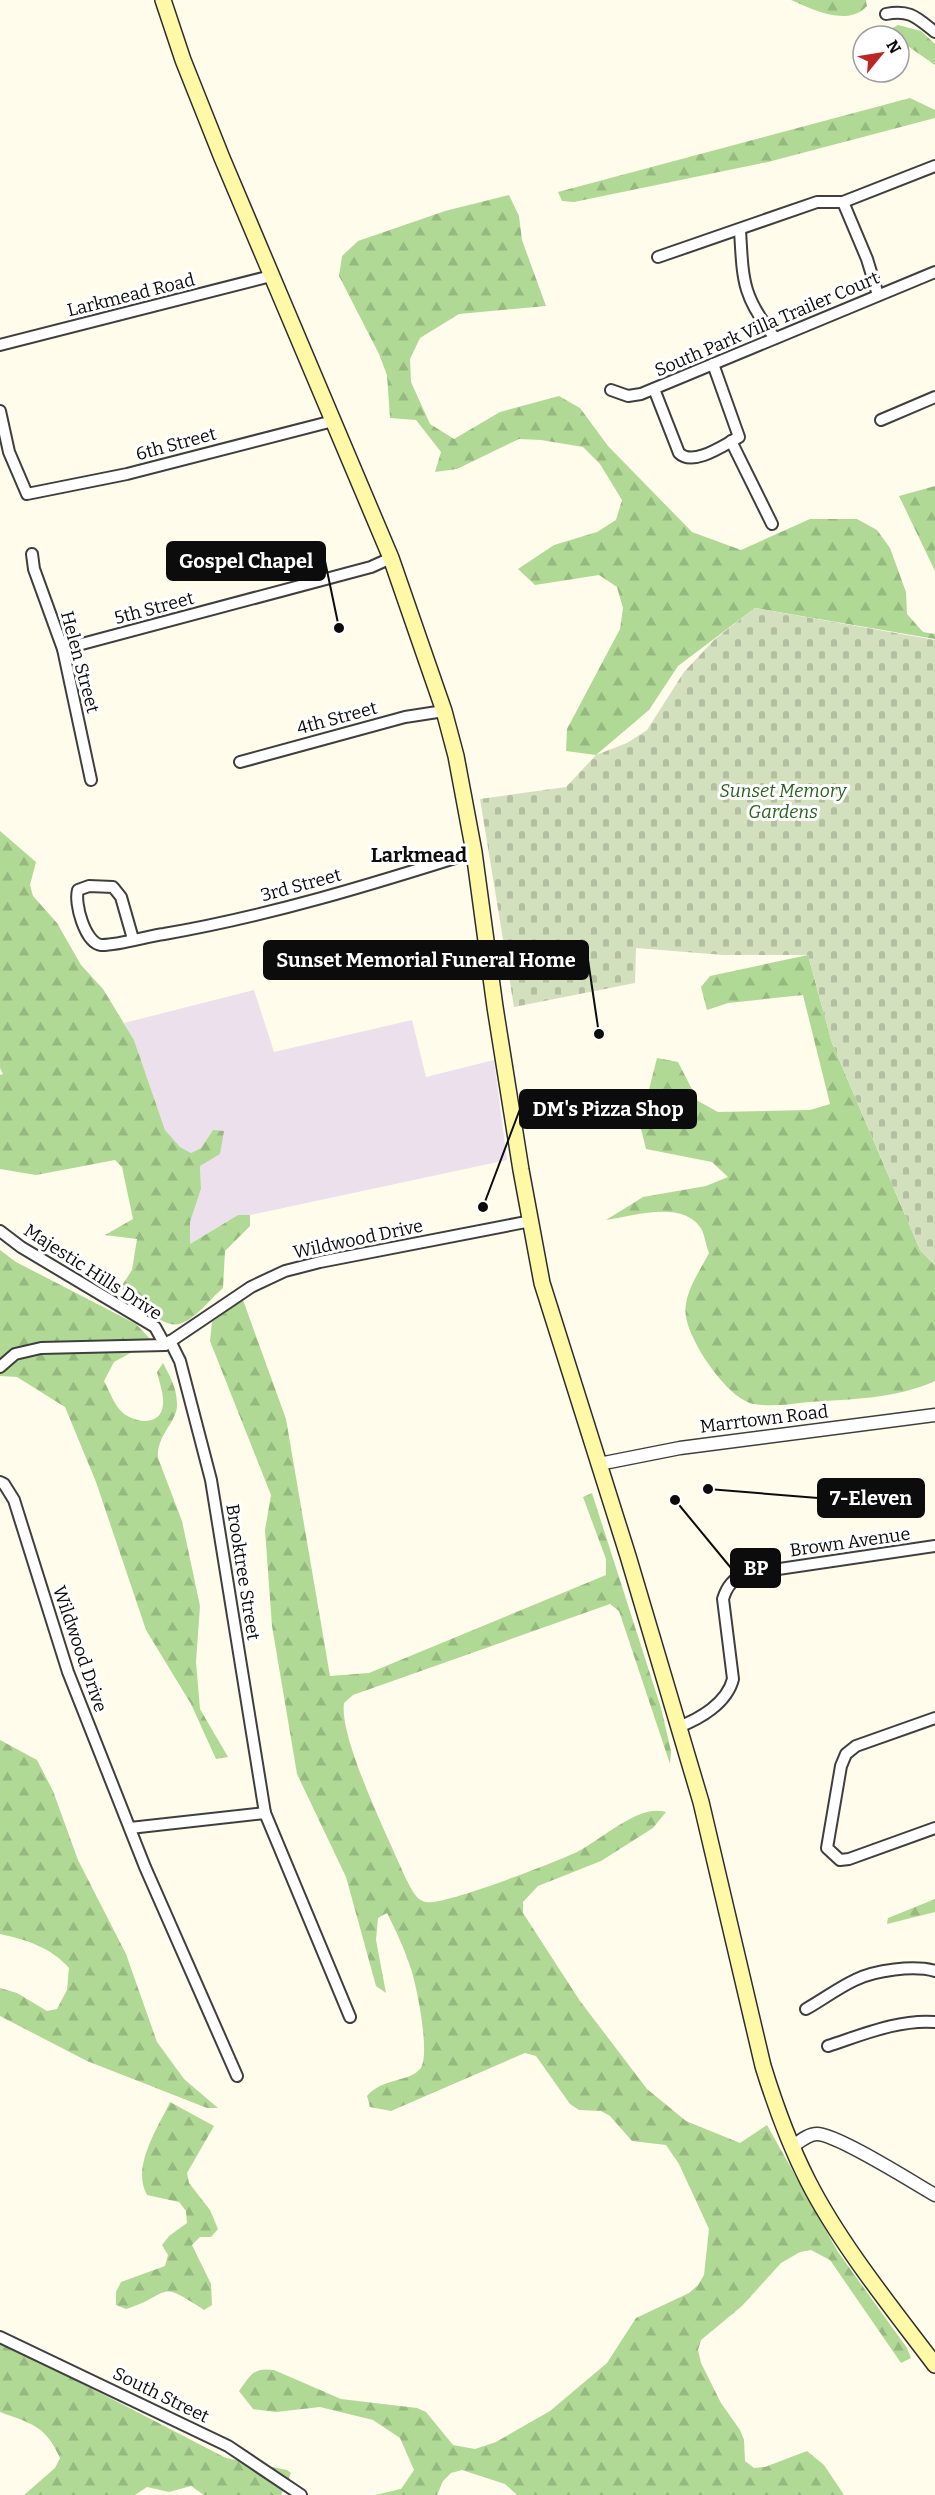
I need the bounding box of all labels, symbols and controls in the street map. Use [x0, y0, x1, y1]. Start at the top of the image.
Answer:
north arrow [851, 24, 911, 84]
text: N [882, 37, 905, 57]
street label: South Park Villa Trailer Court [651, 266, 883, 381]
street label: Larkmead Road [65, 268, 197, 321]
street label: 6th Street [133, 423, 219, 465]
callout: Gospel Chapel [167, 542, 325, 580]
text: Gospel Chapel [179, 549, 313, 573]
street label: 5th Street [112, 587, 197, 629]
street label: Helen Street [56, 609, 104, 716]
street label: 4th Street [294, 697, 380, 739]
park label: Sunset Memory Gardens [720, 780, 847, 823]
district label: Larkmead [371, 843, 467, 867]
street label: 3rd Street [258, 864, 344, 906]
callout: Sunset Memorial Funeral Home [264, 941, 588, 979]
text: Sunset Memorial Funeral Home [276, 948, 576, 972]
callout: DM's Pizza Shop [520, 1090, 696, 1128]
text: DM's Pizza Shop [532, 1097, 684, 1121]
street label: Wildwood Drive [291, 1215, 425, 1263]
street label: Majestic Hills Drive [20, 1219, 166, 1325]
street label: Marrtown Road [699, 1400, 830, 1438]
callout: 7-Eleven [818, 1479, 924, 1517]
text: 7-Eleven [830, 1486, 912, 1510]
street label: Brooktree Street [221, 1502, 265, 1642]
street label: Brown Avenue [788, 1523, 912, 1561]
callout: BP [731, 1549, 780, 1587]
text: BP [744, 1556, 768, 1580]
street label: Wildwood Drive [48, 1583, 112, 1715]
street label: South Street [109, 2362, 213, 2428]

